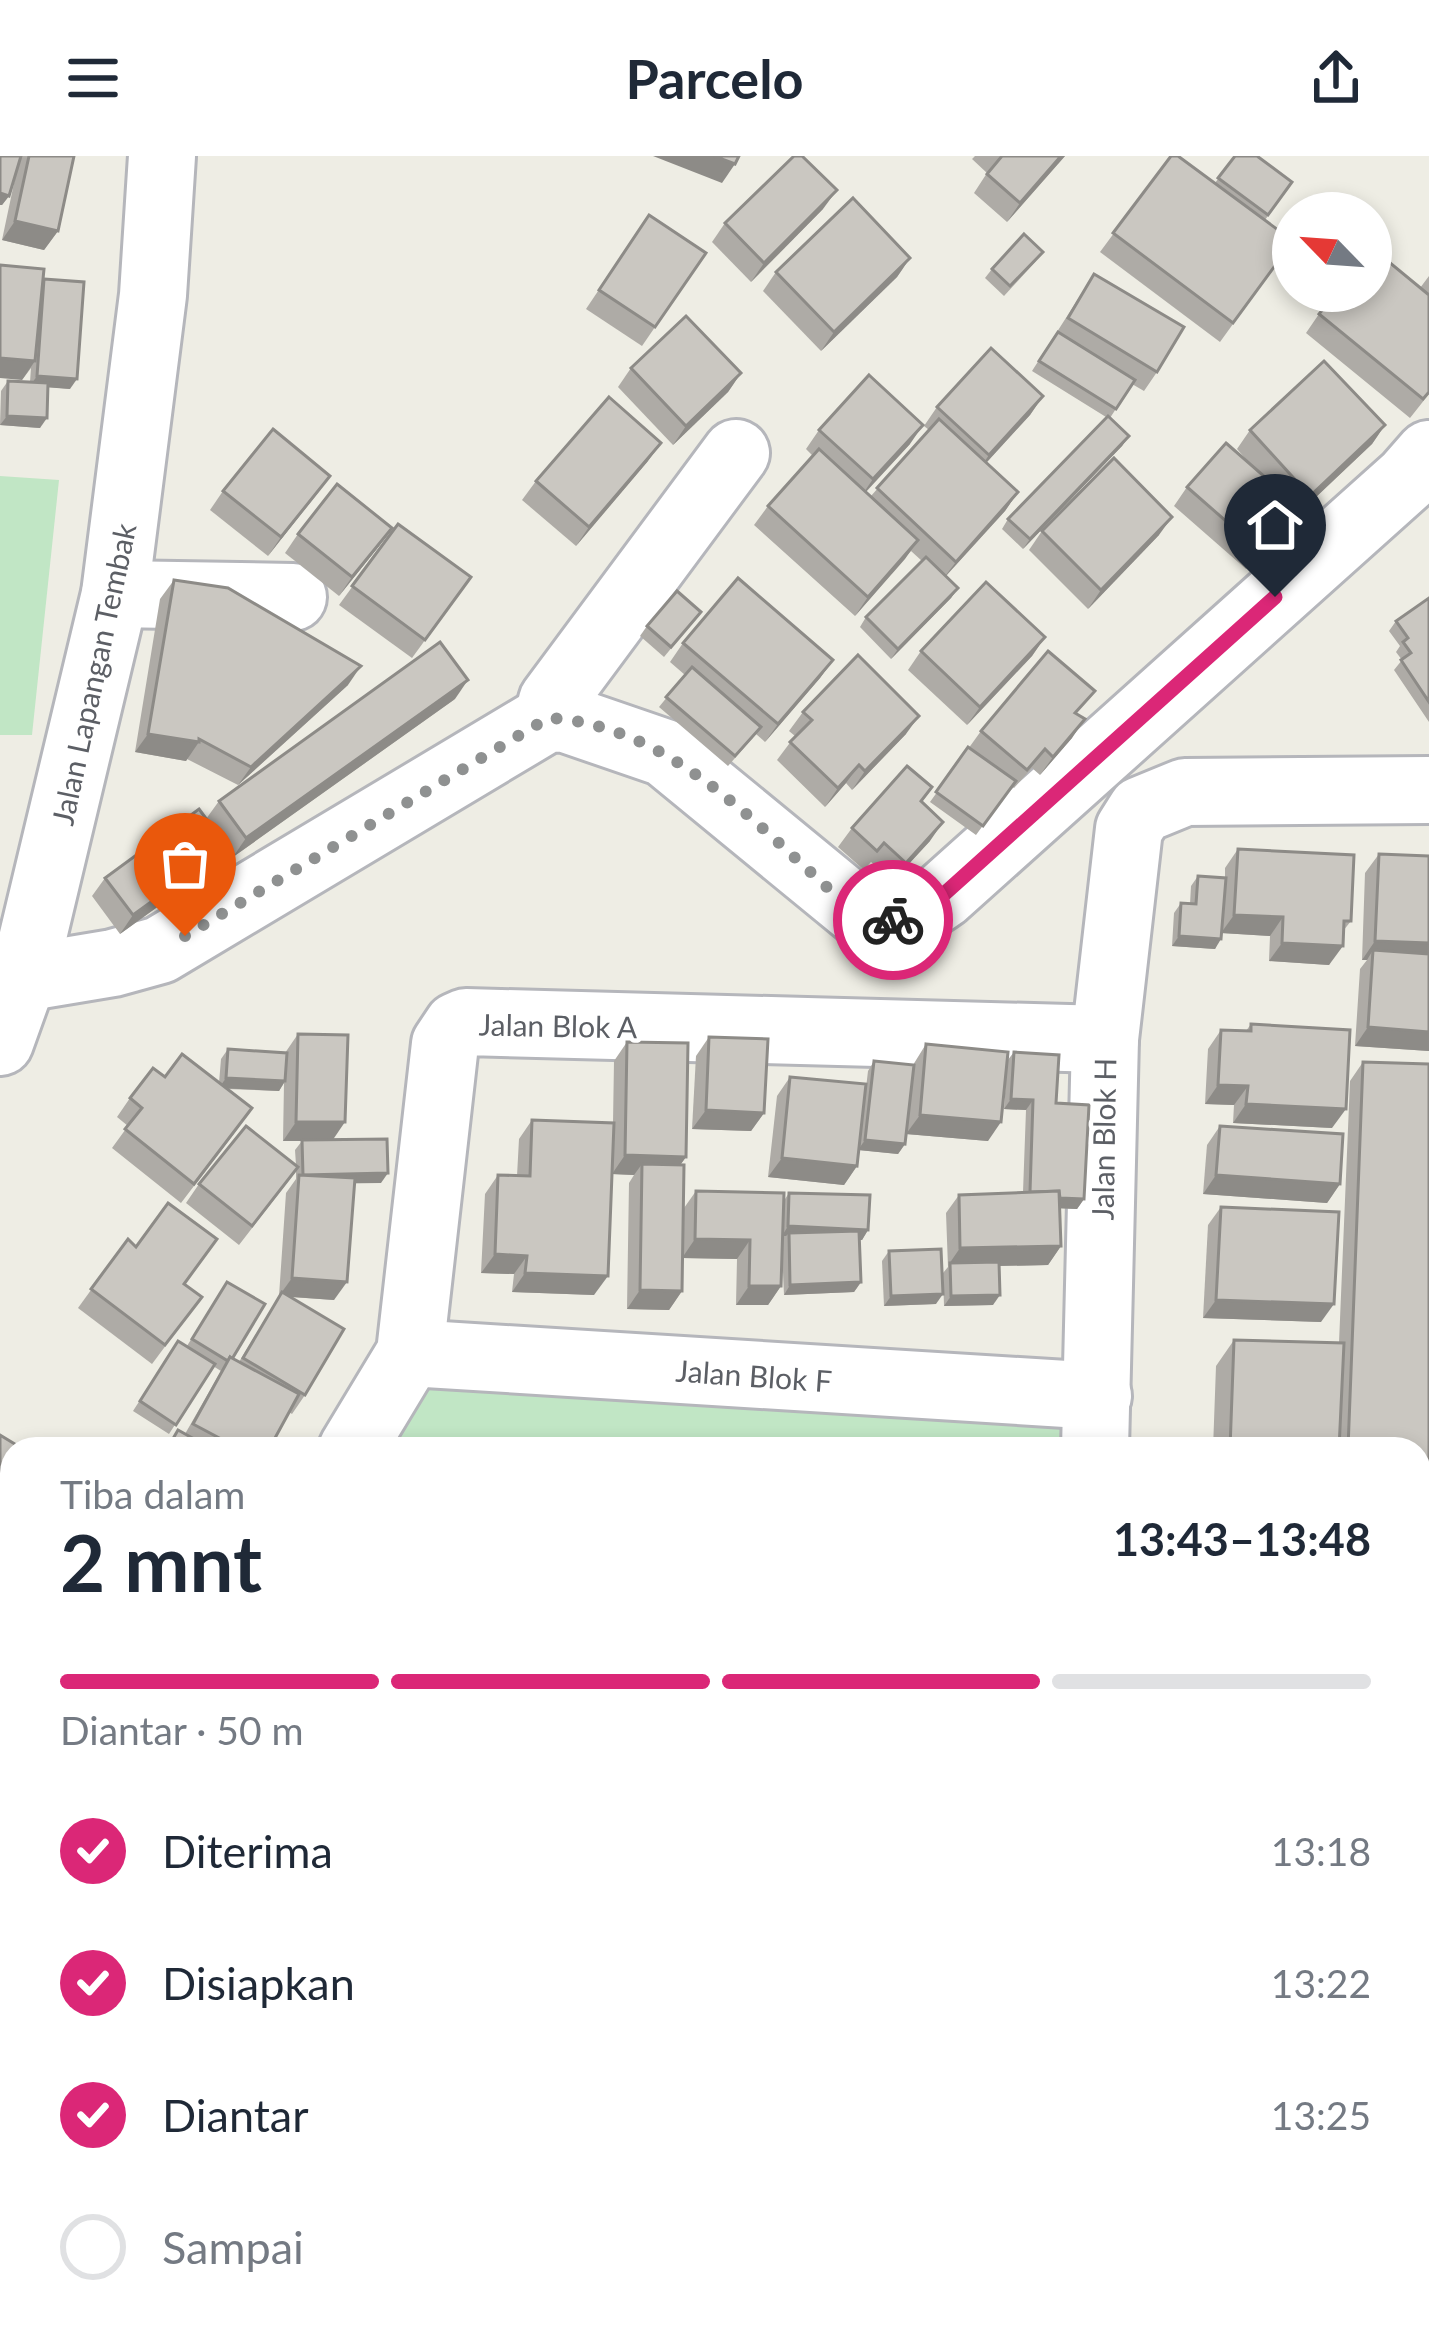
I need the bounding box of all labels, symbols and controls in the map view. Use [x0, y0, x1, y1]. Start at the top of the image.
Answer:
icon: menu [60, 45, 126, 111]
icon: share [1303, 45, 1369, 111]
text: Parcelo [625, 46, 804, 111]
north arrow [1272, 192, 1392, 312]
map controls [1272, 192, 1392, 312]
pin [1224, 474, 1326, 597]
icon: home [1242, 492, 1308, 558]
street label: Jalan Lapangan Tembak [43, 519, 143, 828]
pin [134, 813, 236, 936]
icon: bag [152, 831, 218, 897]
courier [833, 860, 953, 980]
icon: bike [860, 887, 926, 953]
street label: Jalan Blok A [478, 1006, 638, 1044]
street label: Jalan Blok H [1084, 1057, 1122, 1221]
street label: Jalan Blok F [675, 1352, 833, 1398]
text: Tiba dalam [60, 1471, 245, 1517]
text: 13:43–13:48 [1113, 1512, 1371, 1566]
text: 2 mnt [60, 1515, 262, 1609]
text: Diantar · 50 m [60, 1707, 304, 1753]
icon: check [60, 1818, 126, 1884]
text: Diterima [162, 1824, 333, 1878]
text: 13:18 [1271, 1828, 1371, 1874]
icon: check [60, 1950, 126, 2016]
text: Disiapkan [162, 1956, 355, 2010]
text: 13:22 [1271, 1960, 1371, 2006]
icon: check [60, 2082, 126, 2148]
text: Diantar [162, 2088, 309, 2142]
text: 13:25 [1271, 2092, 1371, 2138]
text: Sampai [162, 2220, 304, 2274]

